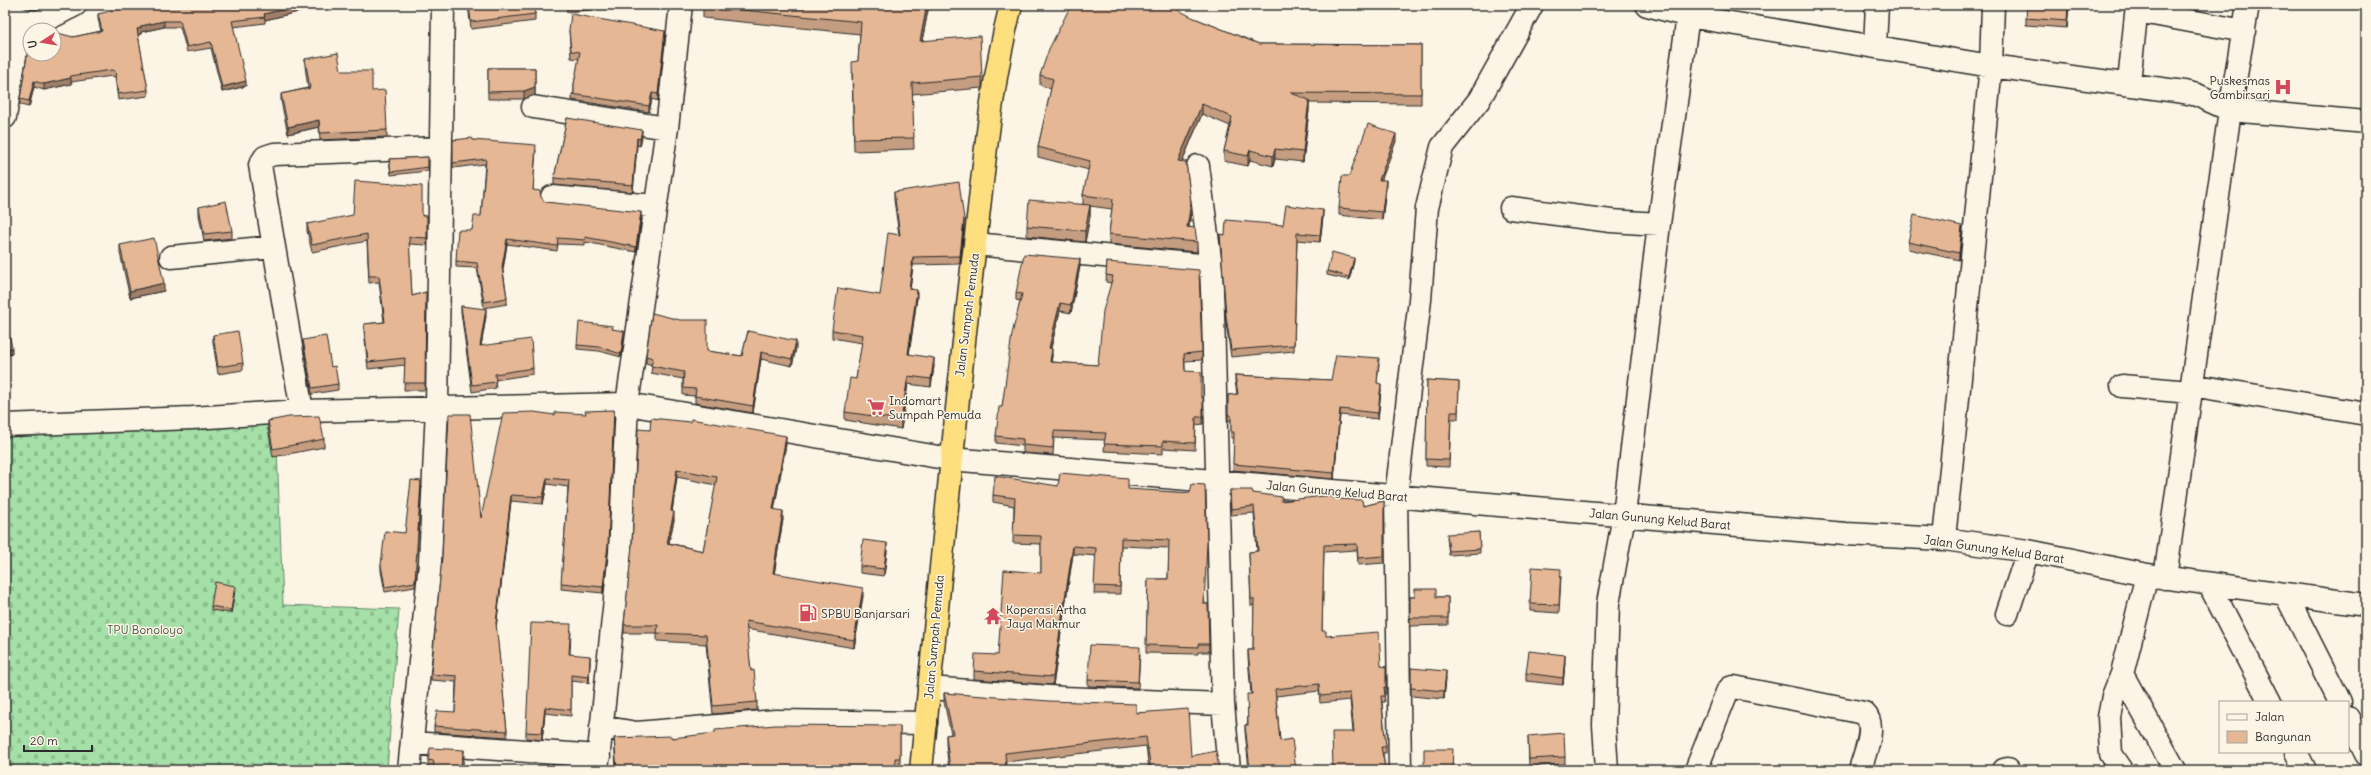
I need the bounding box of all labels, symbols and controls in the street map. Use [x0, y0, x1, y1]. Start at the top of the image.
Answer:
north arrow [22, 22, 62, 62]
text: U [25, 39, 40, 49]
place label: Puskesmas Gambirsari [2210, 73, 2270, 102]
hospital icon: Puskesmas Gambirsari [2273, 77, 2293, 97]
street label: Jalan Sumpah Pemuda [952, 252, 982, 378]
place label: Indomart Sumpah Pemuda [889, 393, 981, 422]
supermarket icon: Indomart Sumpah Pemuda [866, 397, 886, 417]
street label: Jalan Gunung Kelud Barat [1266, 477, 1408, 505]
street label: Jalan Gunung Kelud Barat [1589, 505, 1731, 533]
street label: Jalan Gunung Kelud Barat [1923, 532, 2065, 566]
street label: Jalan Sumpah Pemuda [921, 574, 947, 700]
place label: Koperasi Artha Jaya Makmur [1006, 602, 1087, 631]
fuel station icon: SPBU Banjarsari [798, 603, 818, 623]
place label: SPBU Banjarsari [821, 606, 910, 621]
temple icon: Koperasi Artha Jaya Makmur [983, 606, 1003, 626]
park label: TPU Bonoloyo [107, 622, 183, 637]
legend [2219, 701, 2349, 753]
text: Jalan [2255, 709, 2284, 724]
scale bar [24, 727, 92, 753]
text: Bangunan [2255, 729, 2311, 744]
text: 20 m [30, 733, 58, 748]

